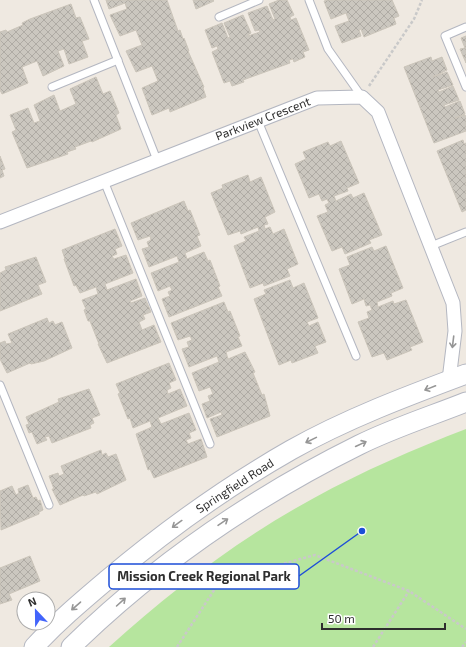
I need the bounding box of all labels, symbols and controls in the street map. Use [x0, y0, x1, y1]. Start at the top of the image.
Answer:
street label: Parkview Crescent [213, 93, 312, 143]
one-way arrow [450, 335, 457, 348]
one-way arrow [424, 385, 436, 393]
one-way arrow [305, 437, 317, 445]
one-way arrow [354, 440, 366, 447]
street label: Springfield Road [193, 455, 276, 515]
one-way arrow [218, 518, 229, 526]
one-way arrow [172, 520, 183, 528]
callout: Mission Creek Regional Park [109, 564, 299, 589]
text: Mission Creek Regional Park [117, 568, 292, 584]
north arrow [16, 591, 56, 631]
text: N [26, 594, 38, 609]
one-way arrow [116, 598, 126, 607]
one-way arrow [71, 602, 82, 611]
scale bar [322, 605, 445, 631]
text: 50 m [328, 611, 355, 625]

